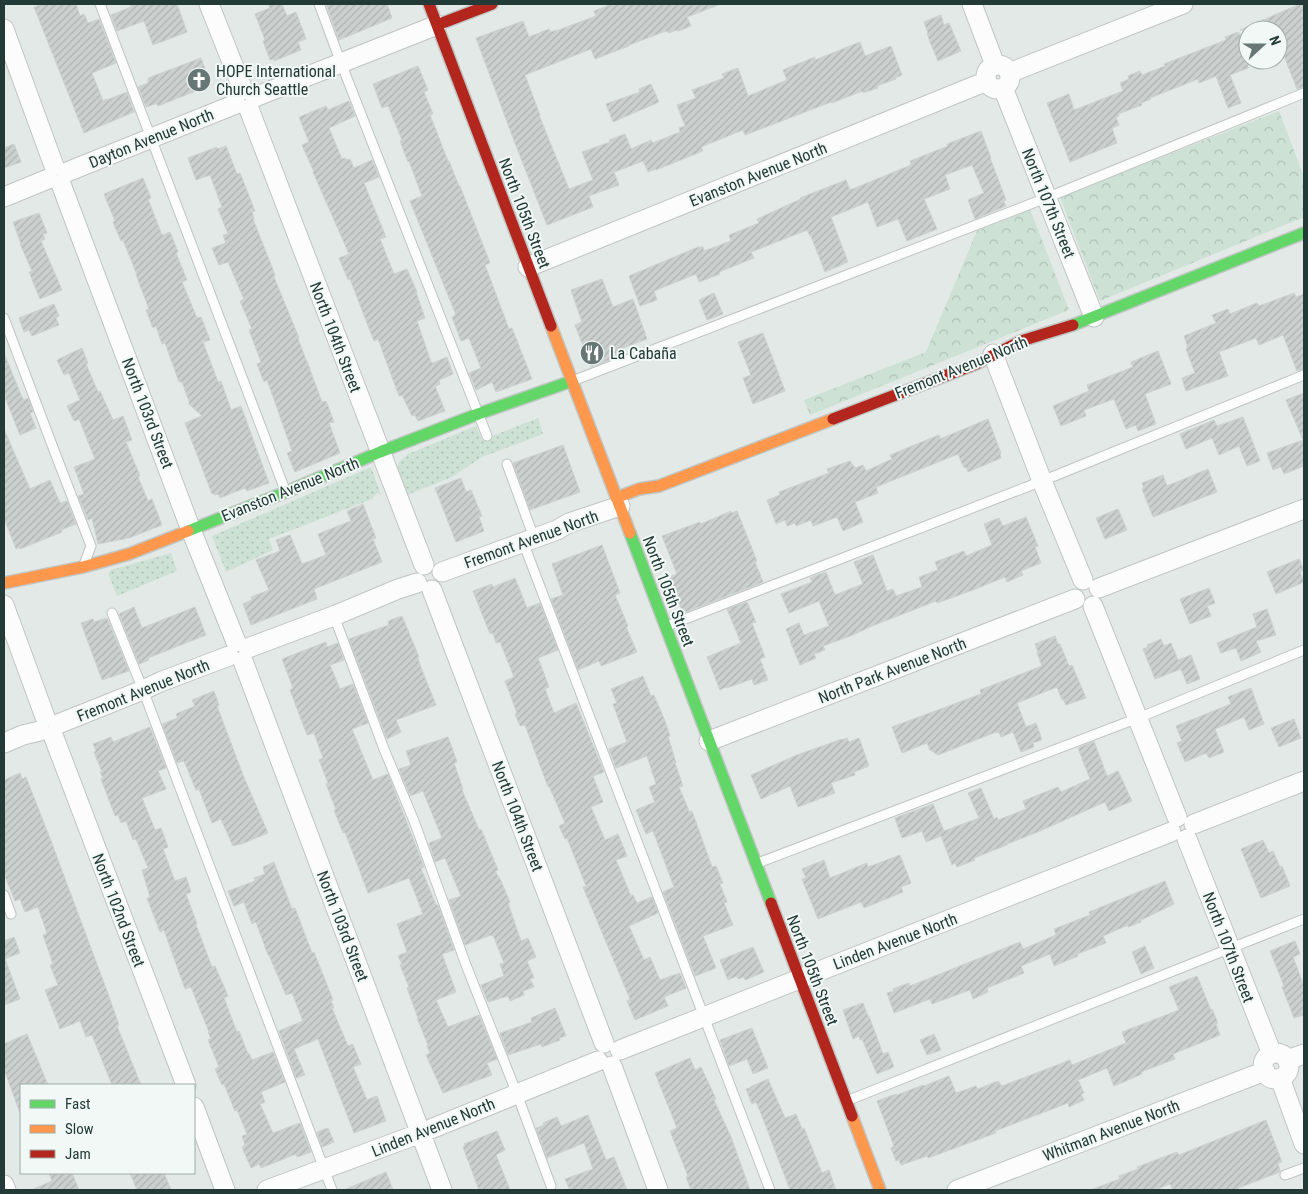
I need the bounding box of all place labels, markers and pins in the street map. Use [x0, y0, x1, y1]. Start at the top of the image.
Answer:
place label: HOPE International Church Seattle [216, 62, 336, 99]
church icon: HOPE International Church Seattle [186, 67, 212, 93]
restaurant icon: La Cabaña [579, 340, 605, 366]
place label: La Cabaña [610, 344, 677, 363]

